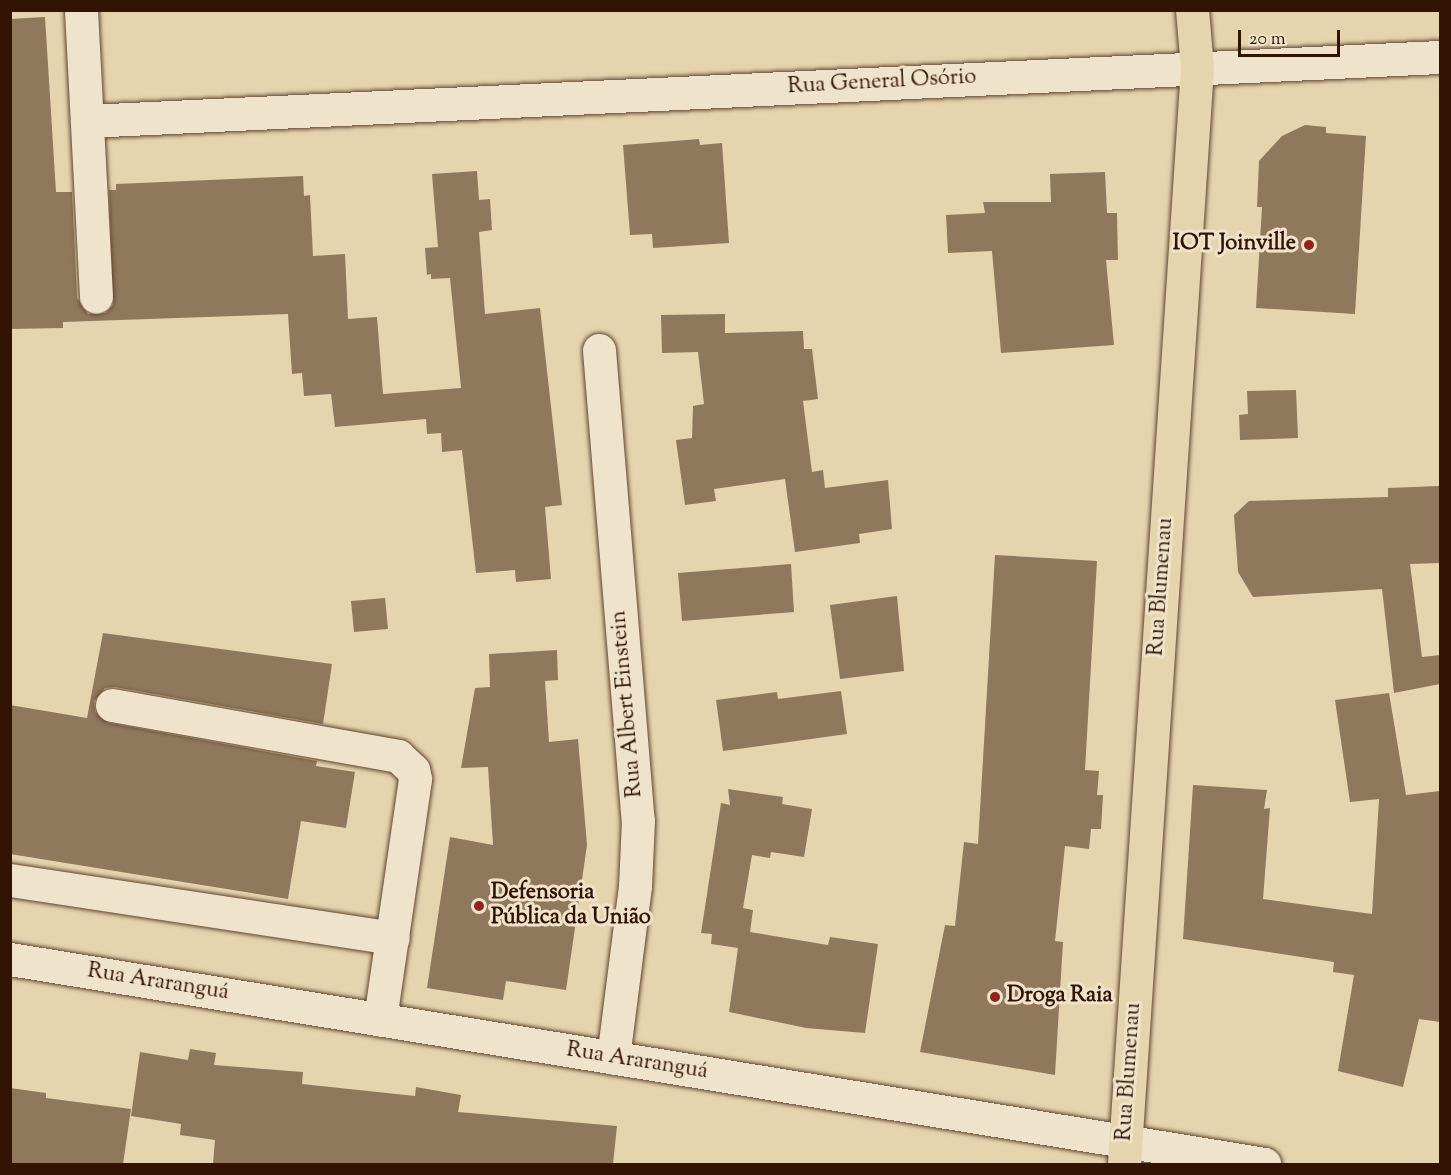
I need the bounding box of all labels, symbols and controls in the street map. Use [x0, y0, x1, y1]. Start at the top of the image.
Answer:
scale bar [1241, 18, 1343, 56]
text: 20 m [1249, 27, 1286, 53]
street label: Rua General Osório [787, 65, 977, 101]
place label: IOT Joinville [1173, 232, 1296, 258]
marker: IOT Joinville [1300, 236, 1318, 254]
street label: Rua Blumenau [1144, 517, 1180, 657]
street label: Rua Albert Einstein [607, 609, 649, 799]
place label: Defensoria Pública da União [491, 880, 651, 932]
marker: Defensoria Pública da União [472, 899, 486, 913]
street label: Rua Araranguá [85, 959, 231, 1007]
place label: Droga Raia [1007, 984, 1113, 1010]
marker: Droga Raia [988, 990, 1002, 1004]
street label: Rua Blumenau [1112, 1002, 1148, 1142]
street label: Rua Araranguá [564, 1038, 710, 1086]

